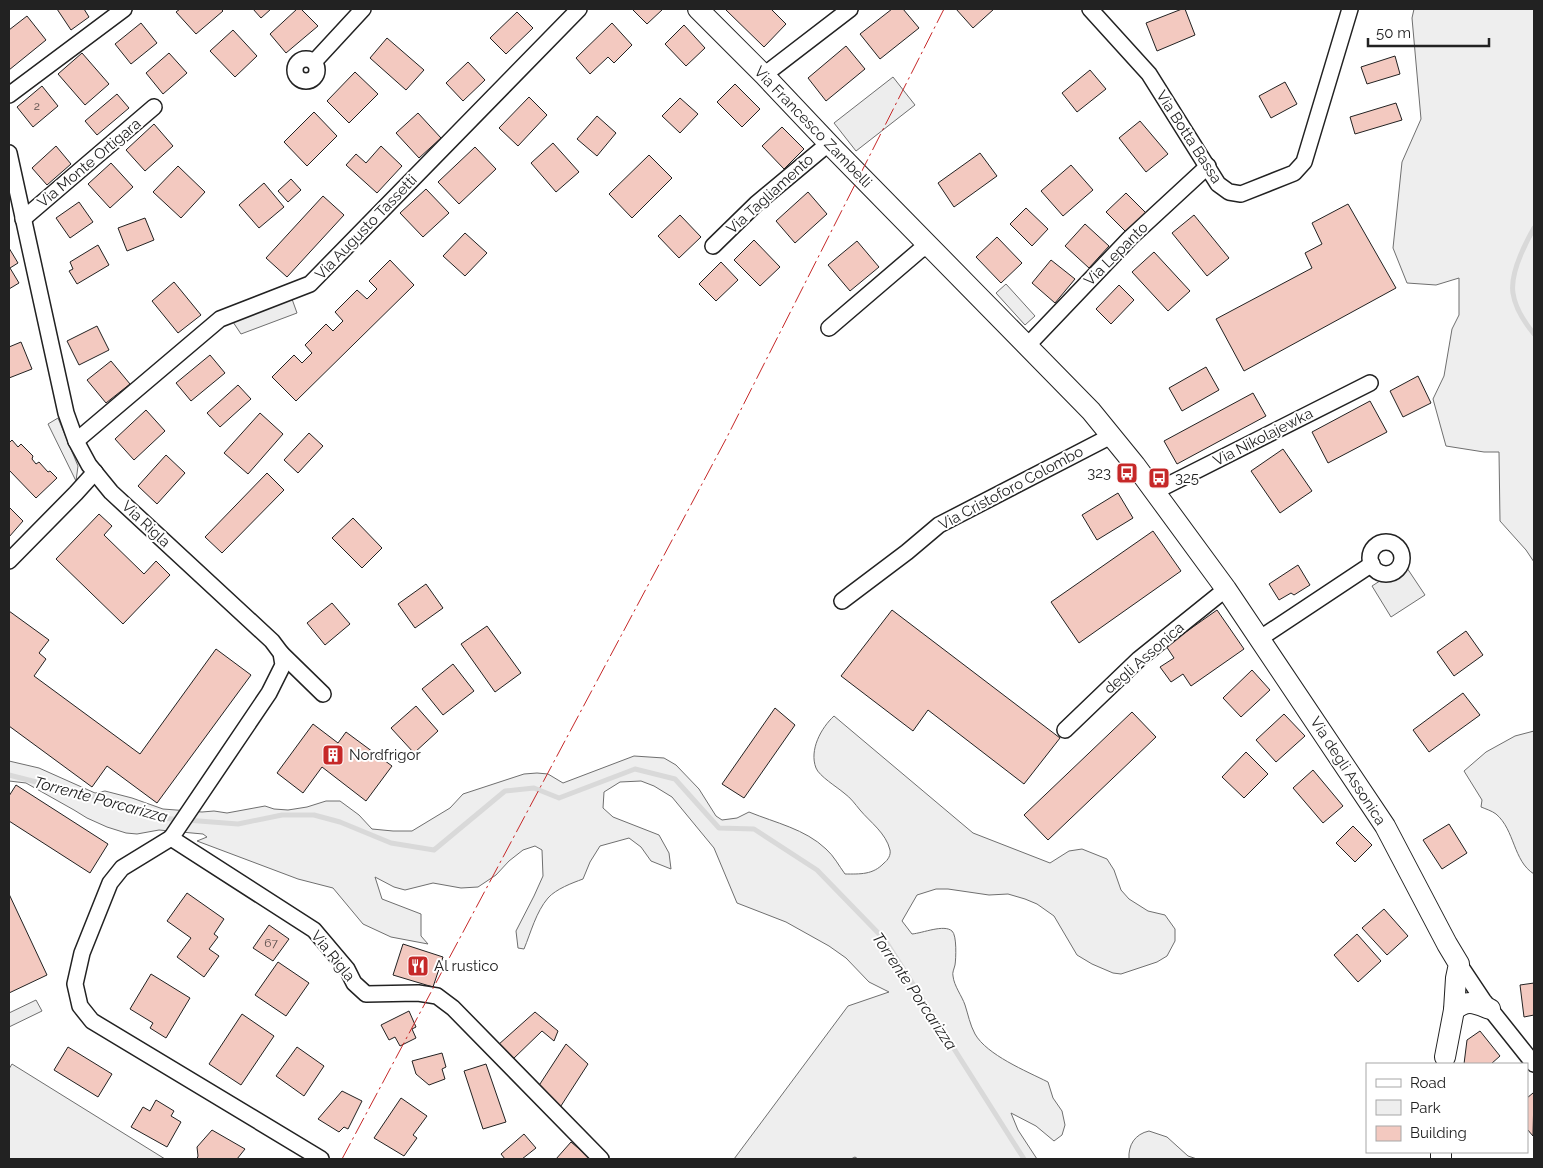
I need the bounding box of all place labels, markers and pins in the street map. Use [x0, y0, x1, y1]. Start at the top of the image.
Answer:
bus stop icon: 323 [1115, 461, 1139, 485]
place label: 323 [1087, 464, 1111, 482]
bus stop icon: 325 [1147, 466, 1171, 490]
place label: 325 [1175, 469, 1199, 487]
building icon: Nordfrigor [321, 743, 345, 767]
place label: Nordfrigor [349, 746, 421, 764]
restaurant icon: Al rustico [406, 954, 430, 978]
place label: Al rustico [434, 957, 498, 975]

